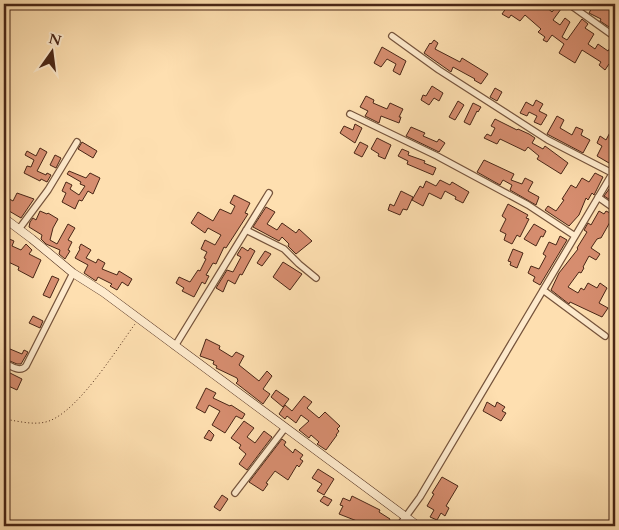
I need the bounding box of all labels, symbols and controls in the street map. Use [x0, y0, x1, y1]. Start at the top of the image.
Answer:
north arrow [28, 28, 78, 78]
text: N [47, 29, 63, 51]

